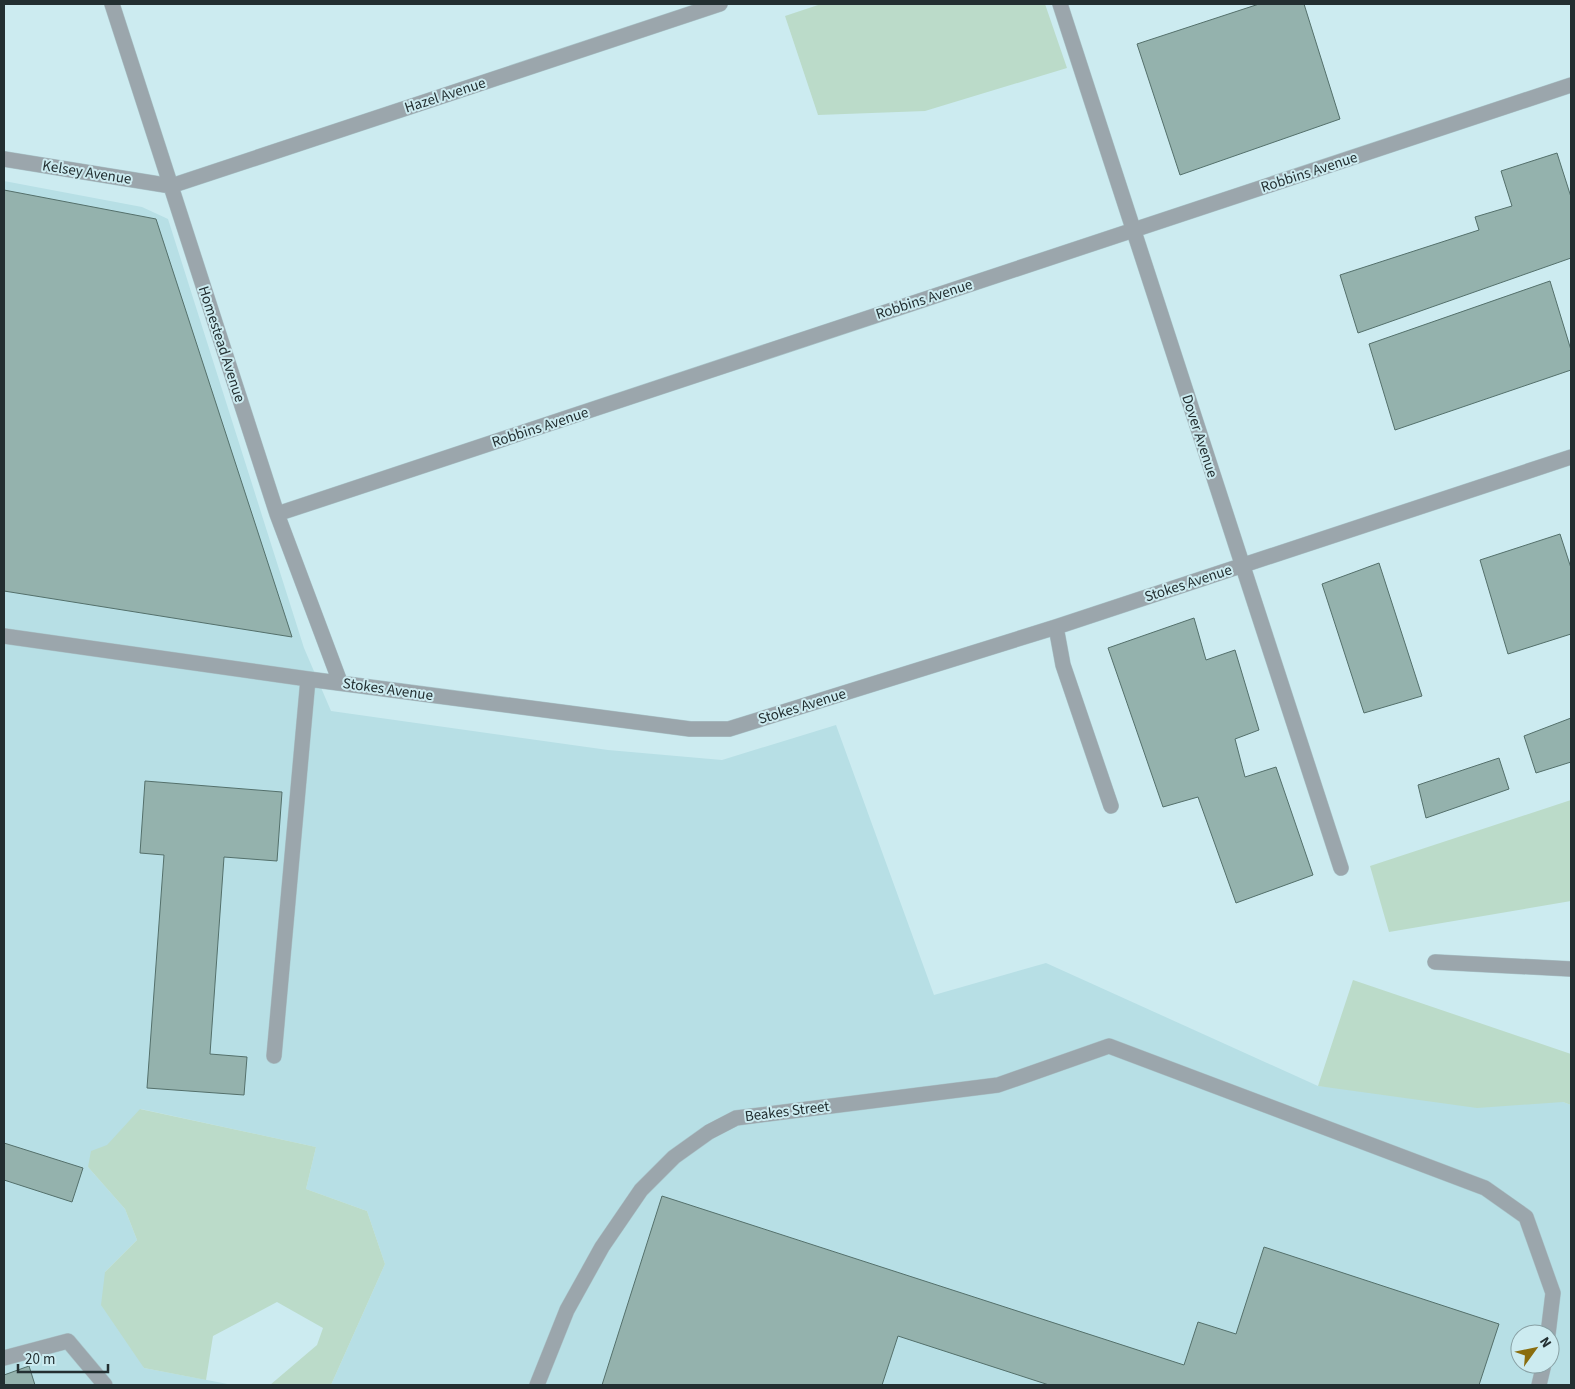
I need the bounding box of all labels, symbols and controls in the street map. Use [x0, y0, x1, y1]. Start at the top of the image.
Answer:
street label: Hazel Avenue [402, 73, 488, 118]
street label: Robbins Avenue [1258, 147, 1360, 198]
street label: Kelsey Avenue [41, 155, 133, 190]
street label: Robbins Avenue [873, 274, 975, 325]
street label: Homestead Avenue [193, 283, 250, 405]
street label: Dover Avenue [1176, 392, 1223, 480]
street label: Robbins Avenue [489, 402, 591, 453]
street label: Stokes Avenue [1142, 559, 1235, 607]
street label: Stokes Avenue [342, 673, 434, 706]
street label: Stokes Avenue [756, 683, 849, 730]
street label: Beakes Street [744, 1096, 831, 1127]
north arrow [1510, 1324, 1560, 1374]
text: N [1534, 1333, 1556, 1352]
scale bar [18, 1342, 108, 1374]
text: 20 m [25, 1349, 55, 1370]

